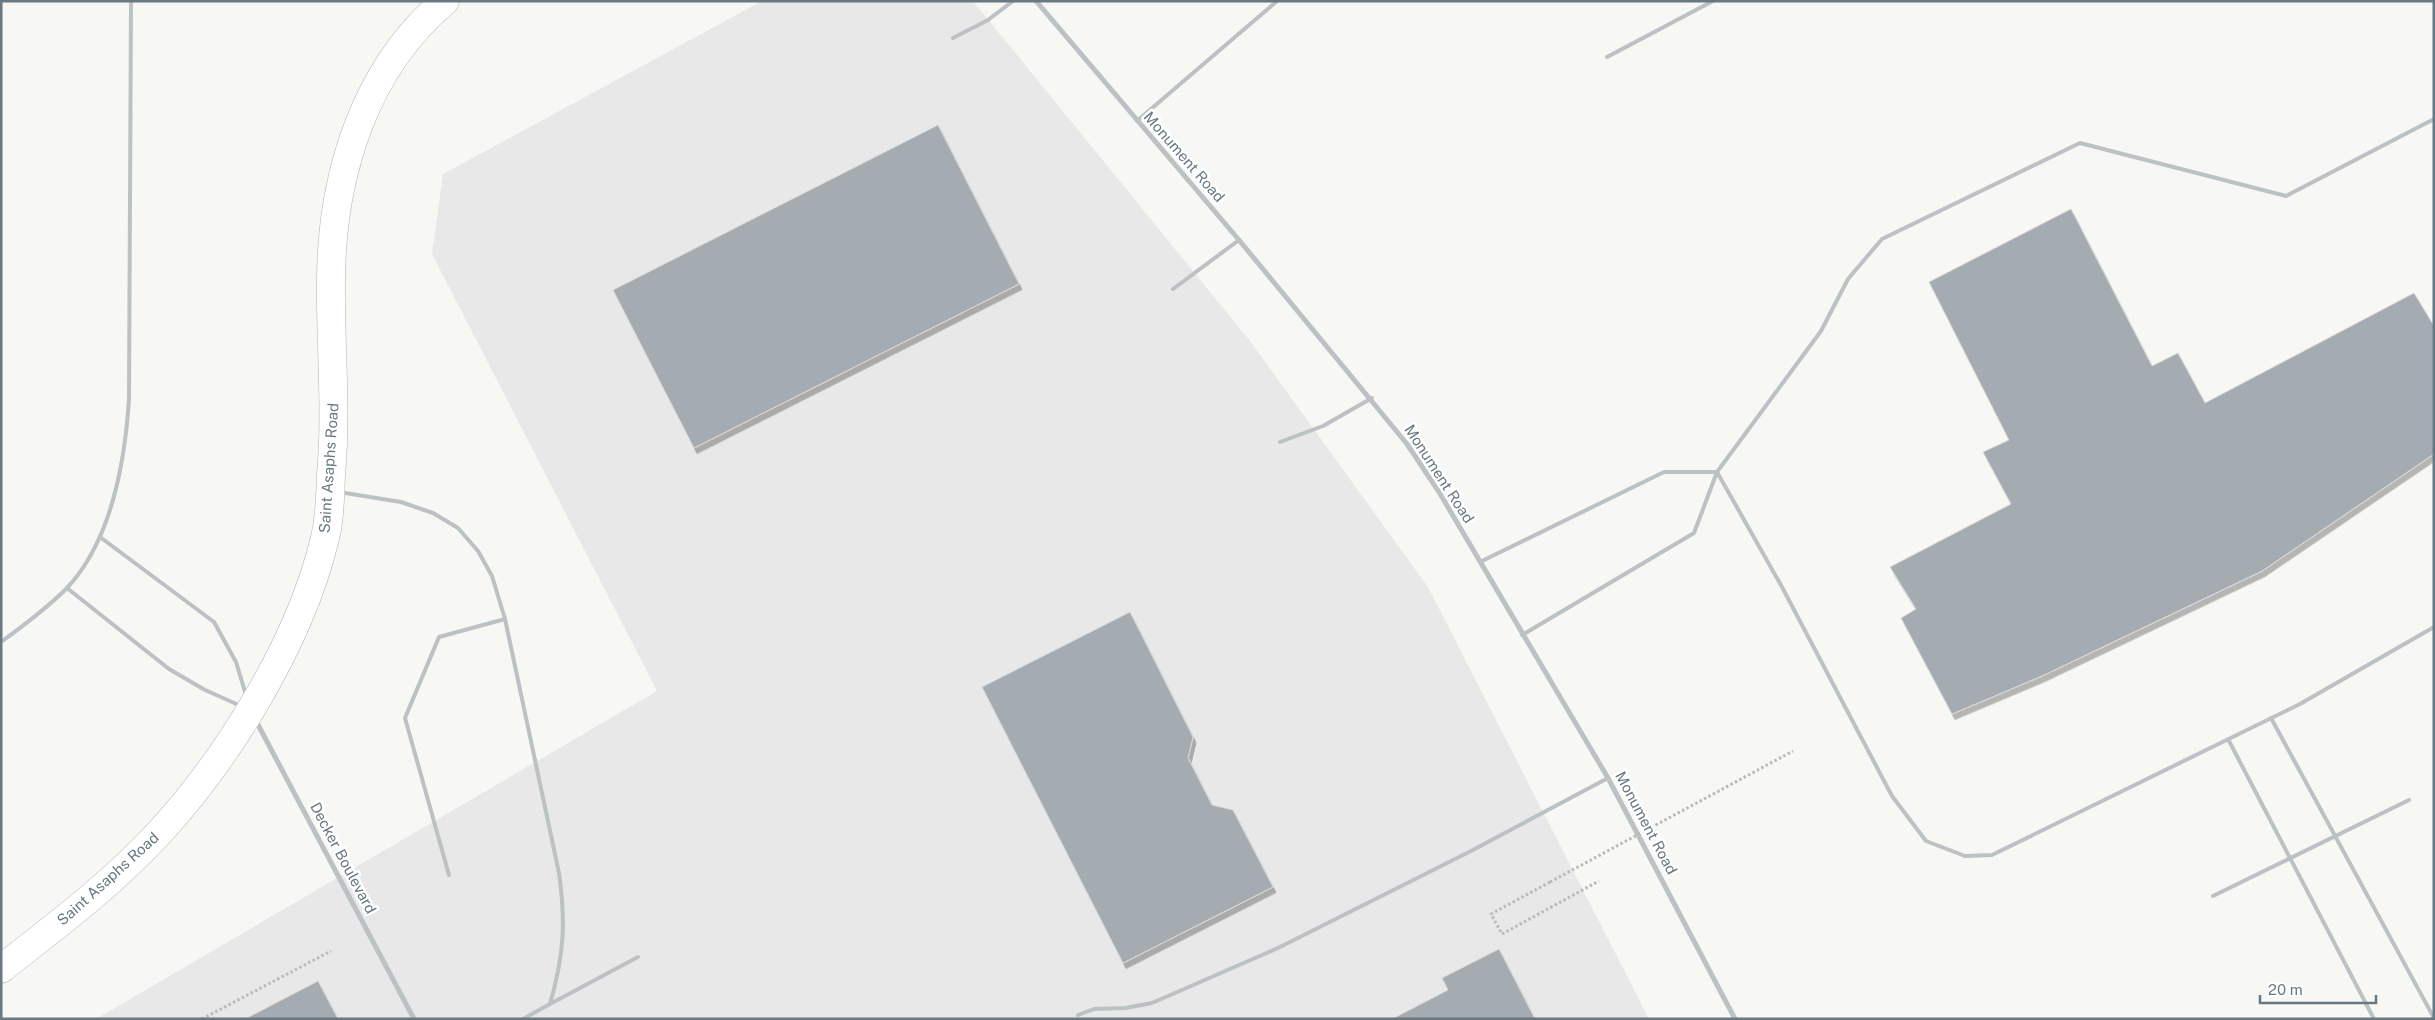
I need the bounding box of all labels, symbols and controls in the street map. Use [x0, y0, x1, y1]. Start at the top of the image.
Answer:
street label: Monument Road [1141, 108, 1228, 205]
street label: Saint Asaphs Road [315, 402, 342, 534]
street label: Monument Road [1401, 421, 1478, 526]
street label: Monument Road [1612, 768, 1681, 877]
street label: Decker Boulevard [307, 799, 380, 916]
street label: Saint Asaphs Road [53, 829, 162, 929]
scale bar [2260, 972, 2376, 1004]
text: 20 m [2268, 981, 2303, 998]

